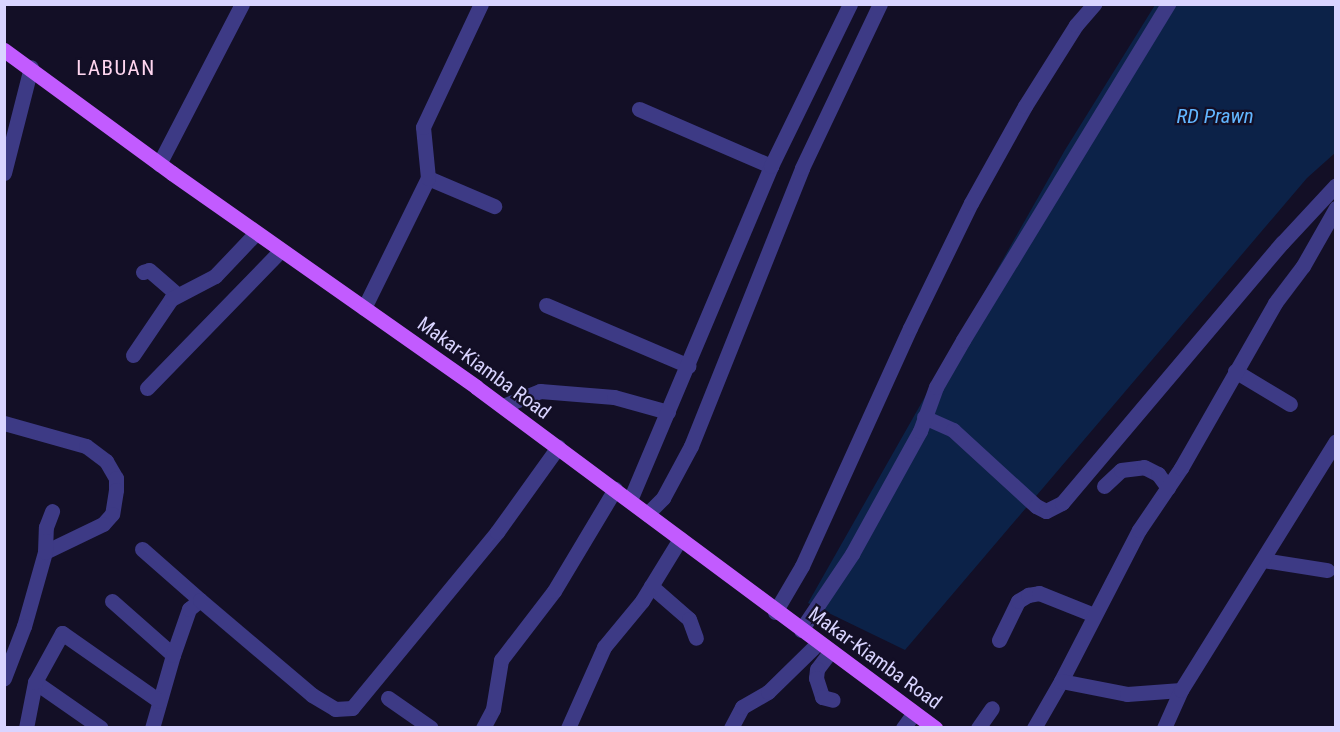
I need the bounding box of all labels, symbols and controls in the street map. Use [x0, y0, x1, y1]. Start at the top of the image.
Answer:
district label: LABUAN [76, 55, 156, 81]
water label: RD Prawn [1176, 103, 1254, 129]
street label: Makar-Kiamba Road [413, 312, 555, 424]
street label: Makar-Kiamba Road [804, 602, 946, 714]

